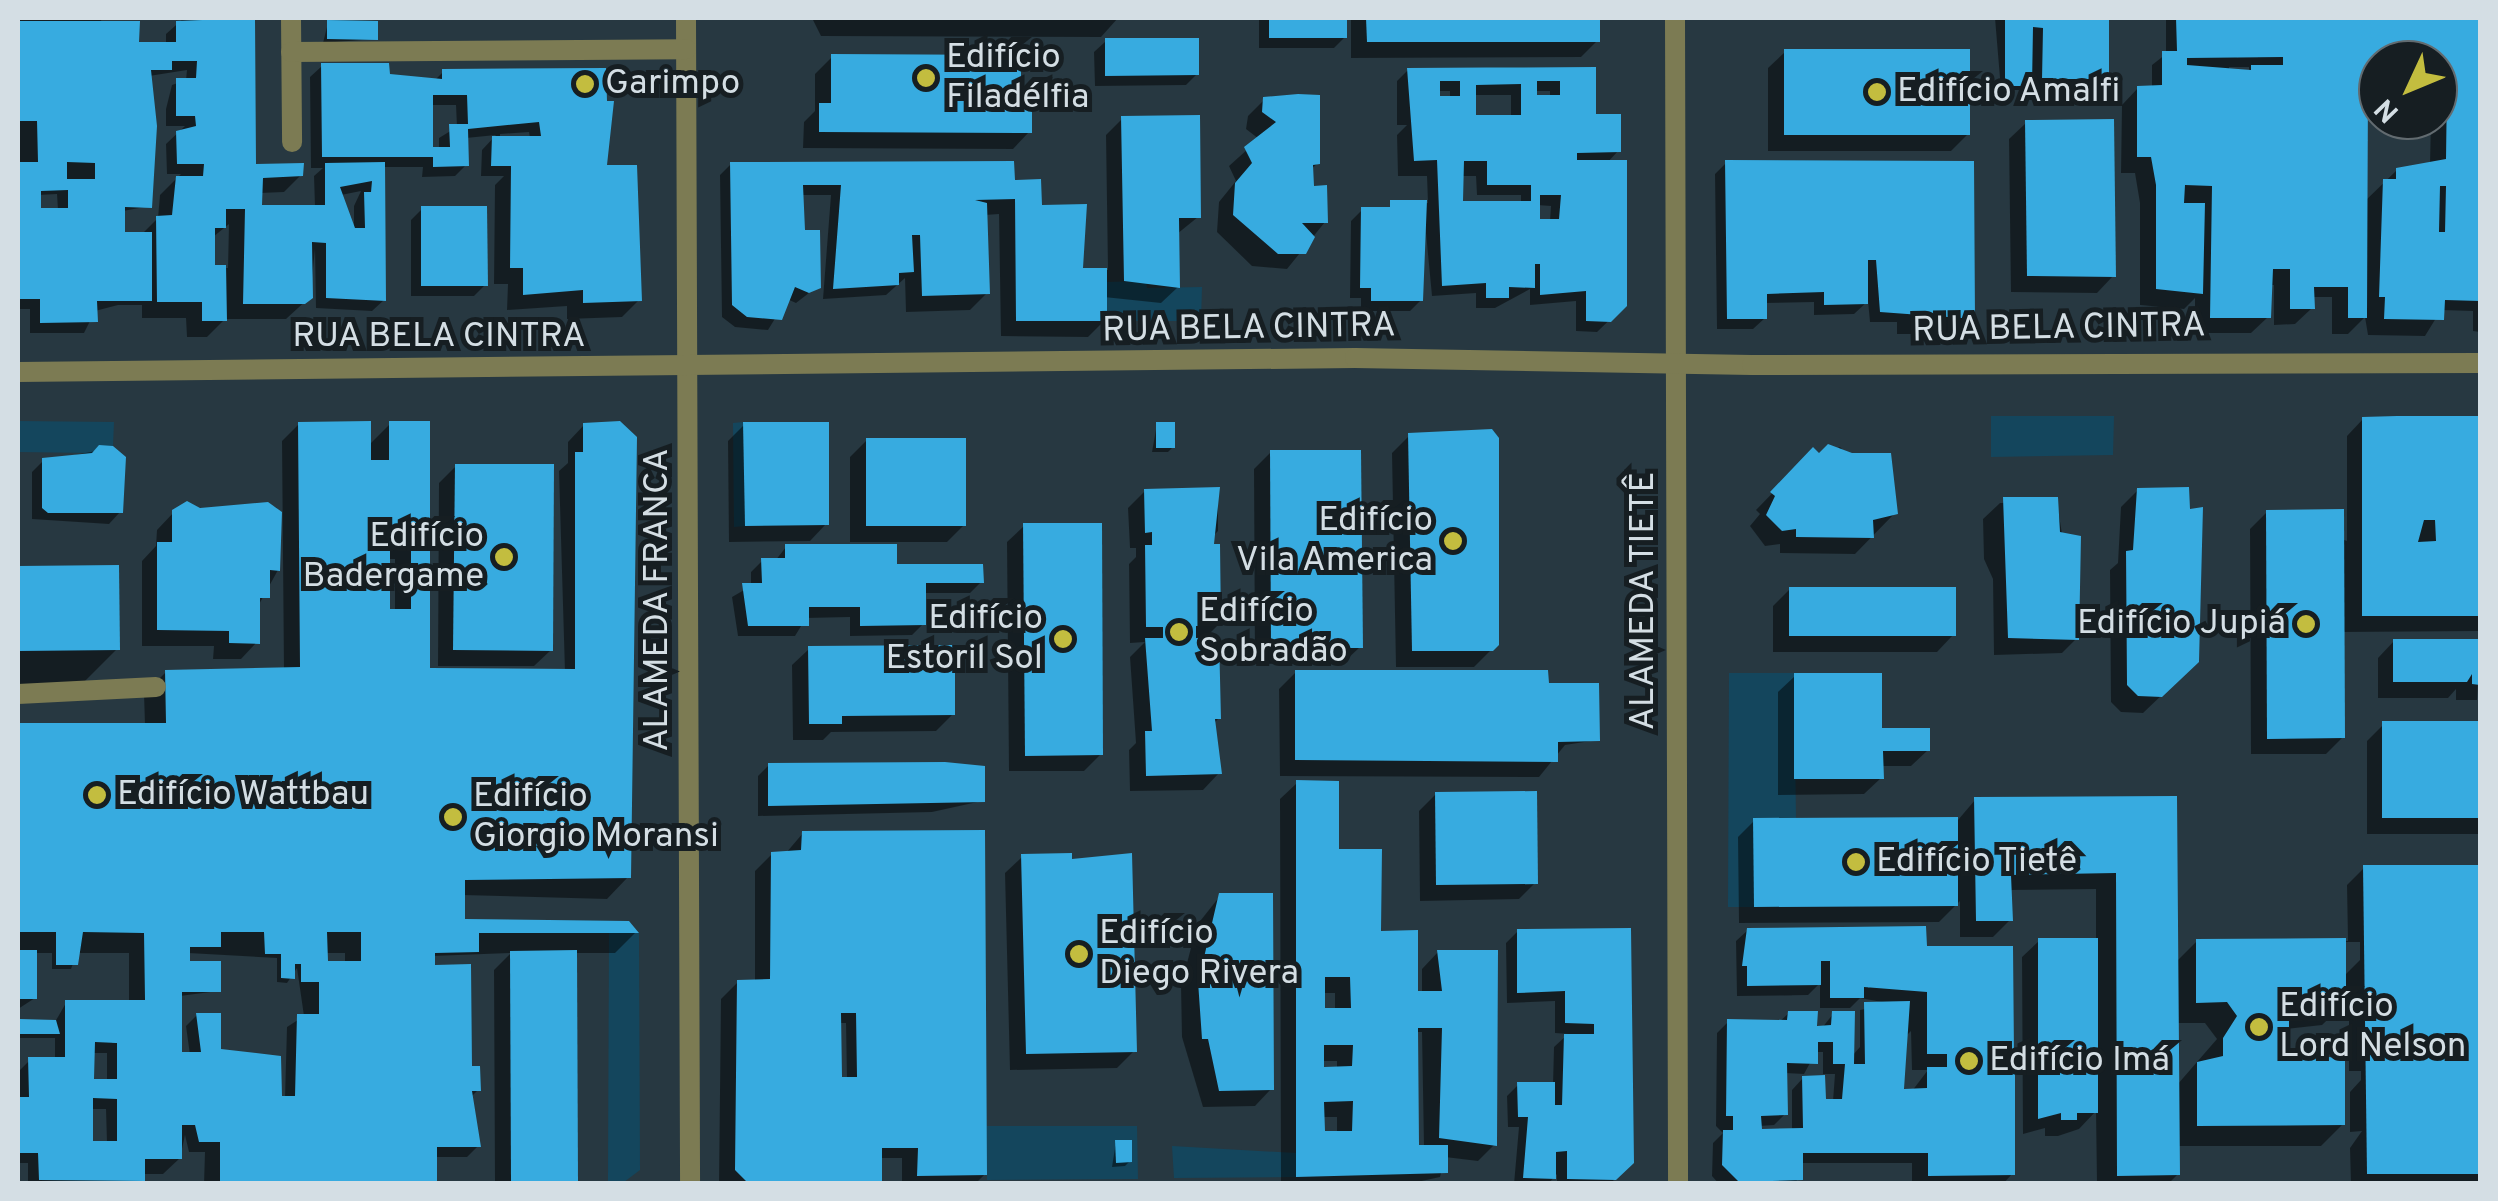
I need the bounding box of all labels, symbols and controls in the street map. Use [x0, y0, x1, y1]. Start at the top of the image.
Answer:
place label: Edifício Filadélfia [946, 37, 1089, 119]
north arrow [2358, 40, 2458, 140]
place label: Garimpo [605, 63, 740, 105]
marker: Edifício Filadélfia [915, 67, 937, 89]
place label: Edifício Amalfi [1897, 71, 2122, 113]
marker: Garimpo [574, 73, 596, 95]
marker: Edifício Amalfi [1866, 81, 1888, 103]
text: N [2368, 90, 2408, 129]
street label: RUA BELA CINTRA [1100, 305, 1398, 353]
street label: RUA BELA CINTRA [1910, 305, 2208, 353]
street label: RUA BELA CINTRA [291, 316, 587, 358]
street label: ALAMEDA FRANCA [637, 448, 679, 752]
street label: ALAMEDA TIETÊ [1623, 470, 1665, 732]
place label: Edifício Vila America [1234, 500, 1433, 582]
place label: Edifício Badergame [302, 516, 484, 598]
marker: Edifício Vila America [1442, 530, 1464, 552]
marker: Edifício Badergame [493, 546, 515, 568]
place label: Edifício Sobradão [1199, 591, 1348, 673]
place label: Edifício Estoril Sol [886, 598, 1043, 680]
place label: Edifício Jupiá [2077, 603, 2286, 645]
marker: Edifício Jupiá [2295, 613, 2317, 635]
marker: Edifício Sobradão [1168, 621, 1190, 643]
marker: Edifício Estoril Sol [1052, 628, 1074, 650]
place label: Edifício Wattbau [117, 774, 370, 816]
place label: Edifício Giorgio Moransi [473, 776, 719, 858]
marker: Edifício Wattbau [86, 784, 108, 806]
marker: Edifício Giorgio Moransi [442, 806, 464, 828]
place label: Edifício Tietê [1876, 841, 2078, 883]
marker: Edifício Tietê [1845, 851, 1867, 873]
place label: Edifício Diego Rivera [1099, 913, 1299, 995]
marker: Edifício Diego Rivera [1068, 943, 1090, 965]
place label: Edifício Lord Nelson [2279, 986, 2467, 1068]
marker: Edifício Lord Nelson [2248, 1016, 2270, 1038]
place label: Edifício Imá [1989, 1040, 2170, 1082]
marker: Edifício Imá [1958, 1050, 1980, 1072]

